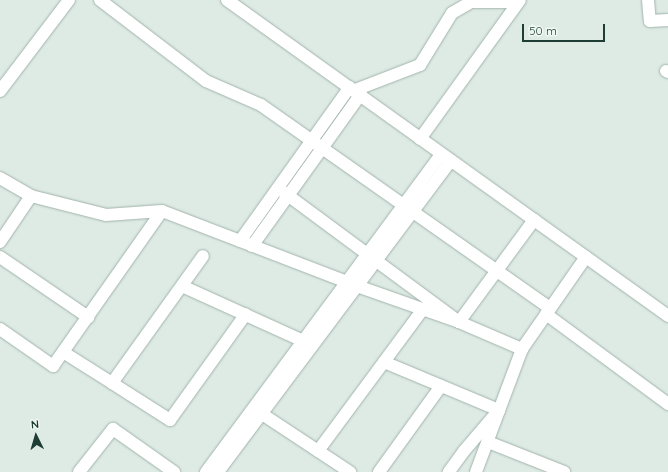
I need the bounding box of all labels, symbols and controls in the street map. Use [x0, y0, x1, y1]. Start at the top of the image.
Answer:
scale bar [524, 16, 607, 42]
text: 50 m [529, 23, 557, 38]
north arrow [16, 416, 56, 456]
text: N [30, 417, 40, 431]

